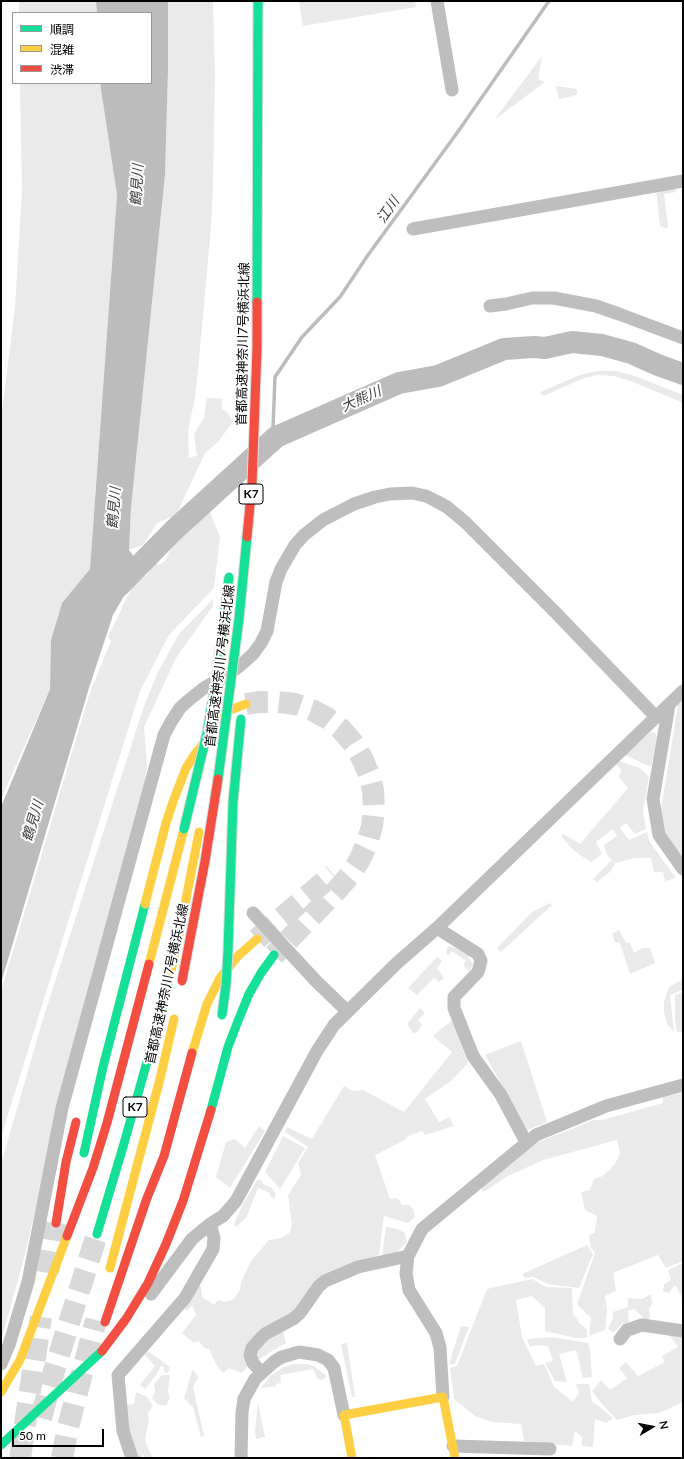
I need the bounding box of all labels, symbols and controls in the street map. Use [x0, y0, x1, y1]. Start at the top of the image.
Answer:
legend [12, 12, 152, 84]
text: 順調 [50, 22, 74, 37]
text: 混雑 [50, 42, 74, 57]
text: 渋滞 [50, 62, 74, 77]
water label: 鶴見川 [128, 164, 146, 206]
water label: 江川 [373, 194, 403, 226]
street label: 首都高速神奈川7号横浜北線 [234, 262, 252, 426]
water label: 大熊川 [338, 383, 384, 415]
road number: K7 [239, 484, 263, 504]
water label: 鶴見川 [104, 486, 124, 530]
street label: 首都高速神奈川7号横浜北線 [202, 584, 238, 748]
water label: 鶴見川 [19, 798, 47, 844]
street label: 首都高速神奈川7号横浜北線 [142, 902, 192, 1066]
road number: K7 [123, 1097, 147, 1117]
north arrow [632, 1407, 672, 1447]
text: N [657, 1420, 671, 1430]
scale bar [14, 1421, 106, 1447]
text: 50 m [19, 1428, 46, 1443]

